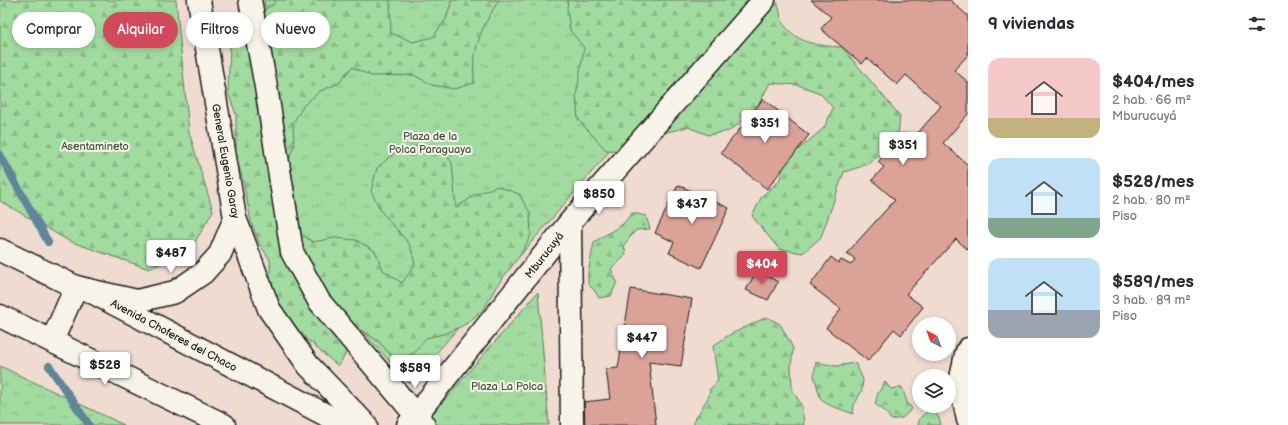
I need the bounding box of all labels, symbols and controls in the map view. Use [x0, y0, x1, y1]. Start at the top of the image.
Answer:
chip: Comprar [12, 12, 95, 48]
chip: Alquilar [103, 12, 178, 48]
chip: Filtros [186, 12, 253, 48]
chip: Nuevo [261, 12, 330, 48]
icon: filters [1246, 13, 1268, 35]
text: 9 viviendas [988, 14, 1074, 34]
text: $404/mes [1112, 72, 1194, 92]
icon: home [1020, 74, 1068, 122]
text: 2 hab. · 66 m² [1112, 92, 1191, 108]
street label: General Eugenio Garay [209, 103, 242, 219]
text: Mburucuyá [1112, 108, 1177, 124]
pin: $351 [741, 110, 789, 144]
text: $351 [750, 115, 780, 131]
park label: Plaza de la Polca Paraguaya [389, 130, 471, 156]
pin: $351 [879, 132, 927, 166]
text: $351 [888, 137, 918, 153]
park label: Asentamineto [61, 140, 129, 153]
text: $528/mes [1112, 172, 1194, 192]
icon: home [1020, 174, 1068, 222]
pin: $850 [575, 181, 623, 215]
text: $850 [583, 186, 615, 202]
pin: $437 [668, 191, 716, 225]
text: 2 hab. · 80 m² [1112, 192, 1191, 208]
text: $437 [677, 196, 708, 212]
text: Piso [1112, 208, 1137, 224]
street label: Mburucuyá [522, 230, 566, 281]
pin: $487 [147, 240, 195, 274]
text: $487 [155, 245, 187, 261]
pin: $404 [738, 251, 786, 285]
text: $404 [746, 256, 778, 272]
text: $589/mes [1112, 272, 1194, 292]
icon: home [1020, 274, 1068, 322]
text: 3 hab. · 89 m² [1112, 292, 1191, 308]
street label: Avenida Choferes del Chaco [108, 297, 239, 374]
text: Piso [1112, 308, 1137, 324]
north arrow [912, 317, 956, 361]
map controls [912, 317, 956, 413]
pin: $447 [618, 325, 666, 359]
text: $447 [626, 330, 658, 346]
pin: $528 [81, 352, 129, 386]
pin: $589 [391, 355, 439, 389]
text: $528 [89, 357, 121, 373]
text: $589 [399, 360, 431, 376]
button: layers [912, 369, 956, 413]
park label: Plaza La Polca [471, 380, 543, 393]

